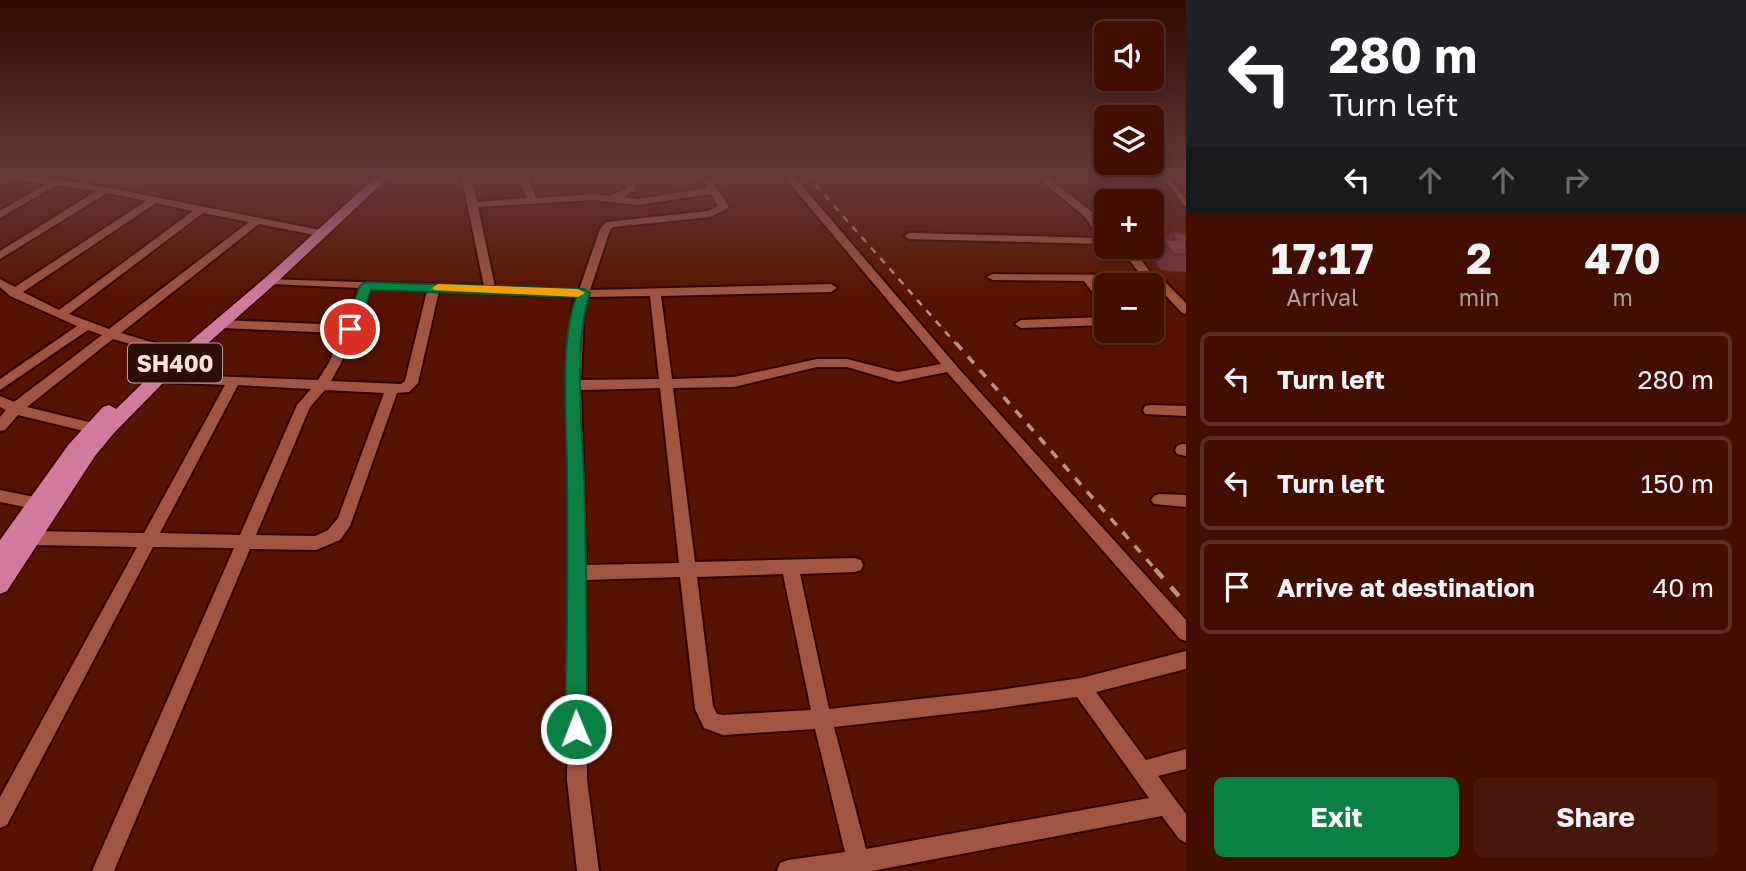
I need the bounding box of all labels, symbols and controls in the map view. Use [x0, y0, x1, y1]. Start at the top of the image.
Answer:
map controls [1094, 21, 1164, 343]
button: sound [1094, 21, 1164, 91]
text: 280 m [1329, 25, 1477, 84]
icon: left [1214, 28, 1305, 119]
text: Turn left [1329, 85, 1458, 123]
button: layers [1094, 105, 1164, 175]
icon: left [1338, 161, 1376, 199]
icon: ahead [1411, 161, 1449, 199]
icon: ahead [1484, 161, 1522, 199]
icon: right [1557, 161, 1595, 199]
button: + [1094, 189, 1164, 259]
text: 17:17 [1271, 233, 1374, 283]
text: 2 [1466, 233, 1492, 283]
text: 470 [1584, 233, 1661, 283]
button: − [1094, 273, 1164, 343]
text: Arrival [1286, 283, 1358, 311]
text: min [1459, 283, 1499, 311]
text: m [1612, 283, 1633, 311]
pin [320, 299, 380, 359]
icon: arrive [331, 310, 369, 348]
road number: SH400 [128, 344, 222, 382]
icon: left [1218, 360, 1256, 398]
text: Turn left [1277, 364, 1385, 395]
text: 280 m [1637, 364, 1714, 395]
icon: left [1218, 464, 1256, 502]
text: Turn left [1277, 468, 1385, 499]
text: 150 m [1641, 468, 1714, 499]
icon: arrive [1218, 568, 1256, 606]
text: Arrive at destination [1277, 572, 1535, 603]
text: 40 m [1653, 572, 1714, 603]
position arrow [539, 692, 613, 766]
button: Exit [1214, 777, 1459, 857]
button: Share [1473, 777, 1718, 857]

